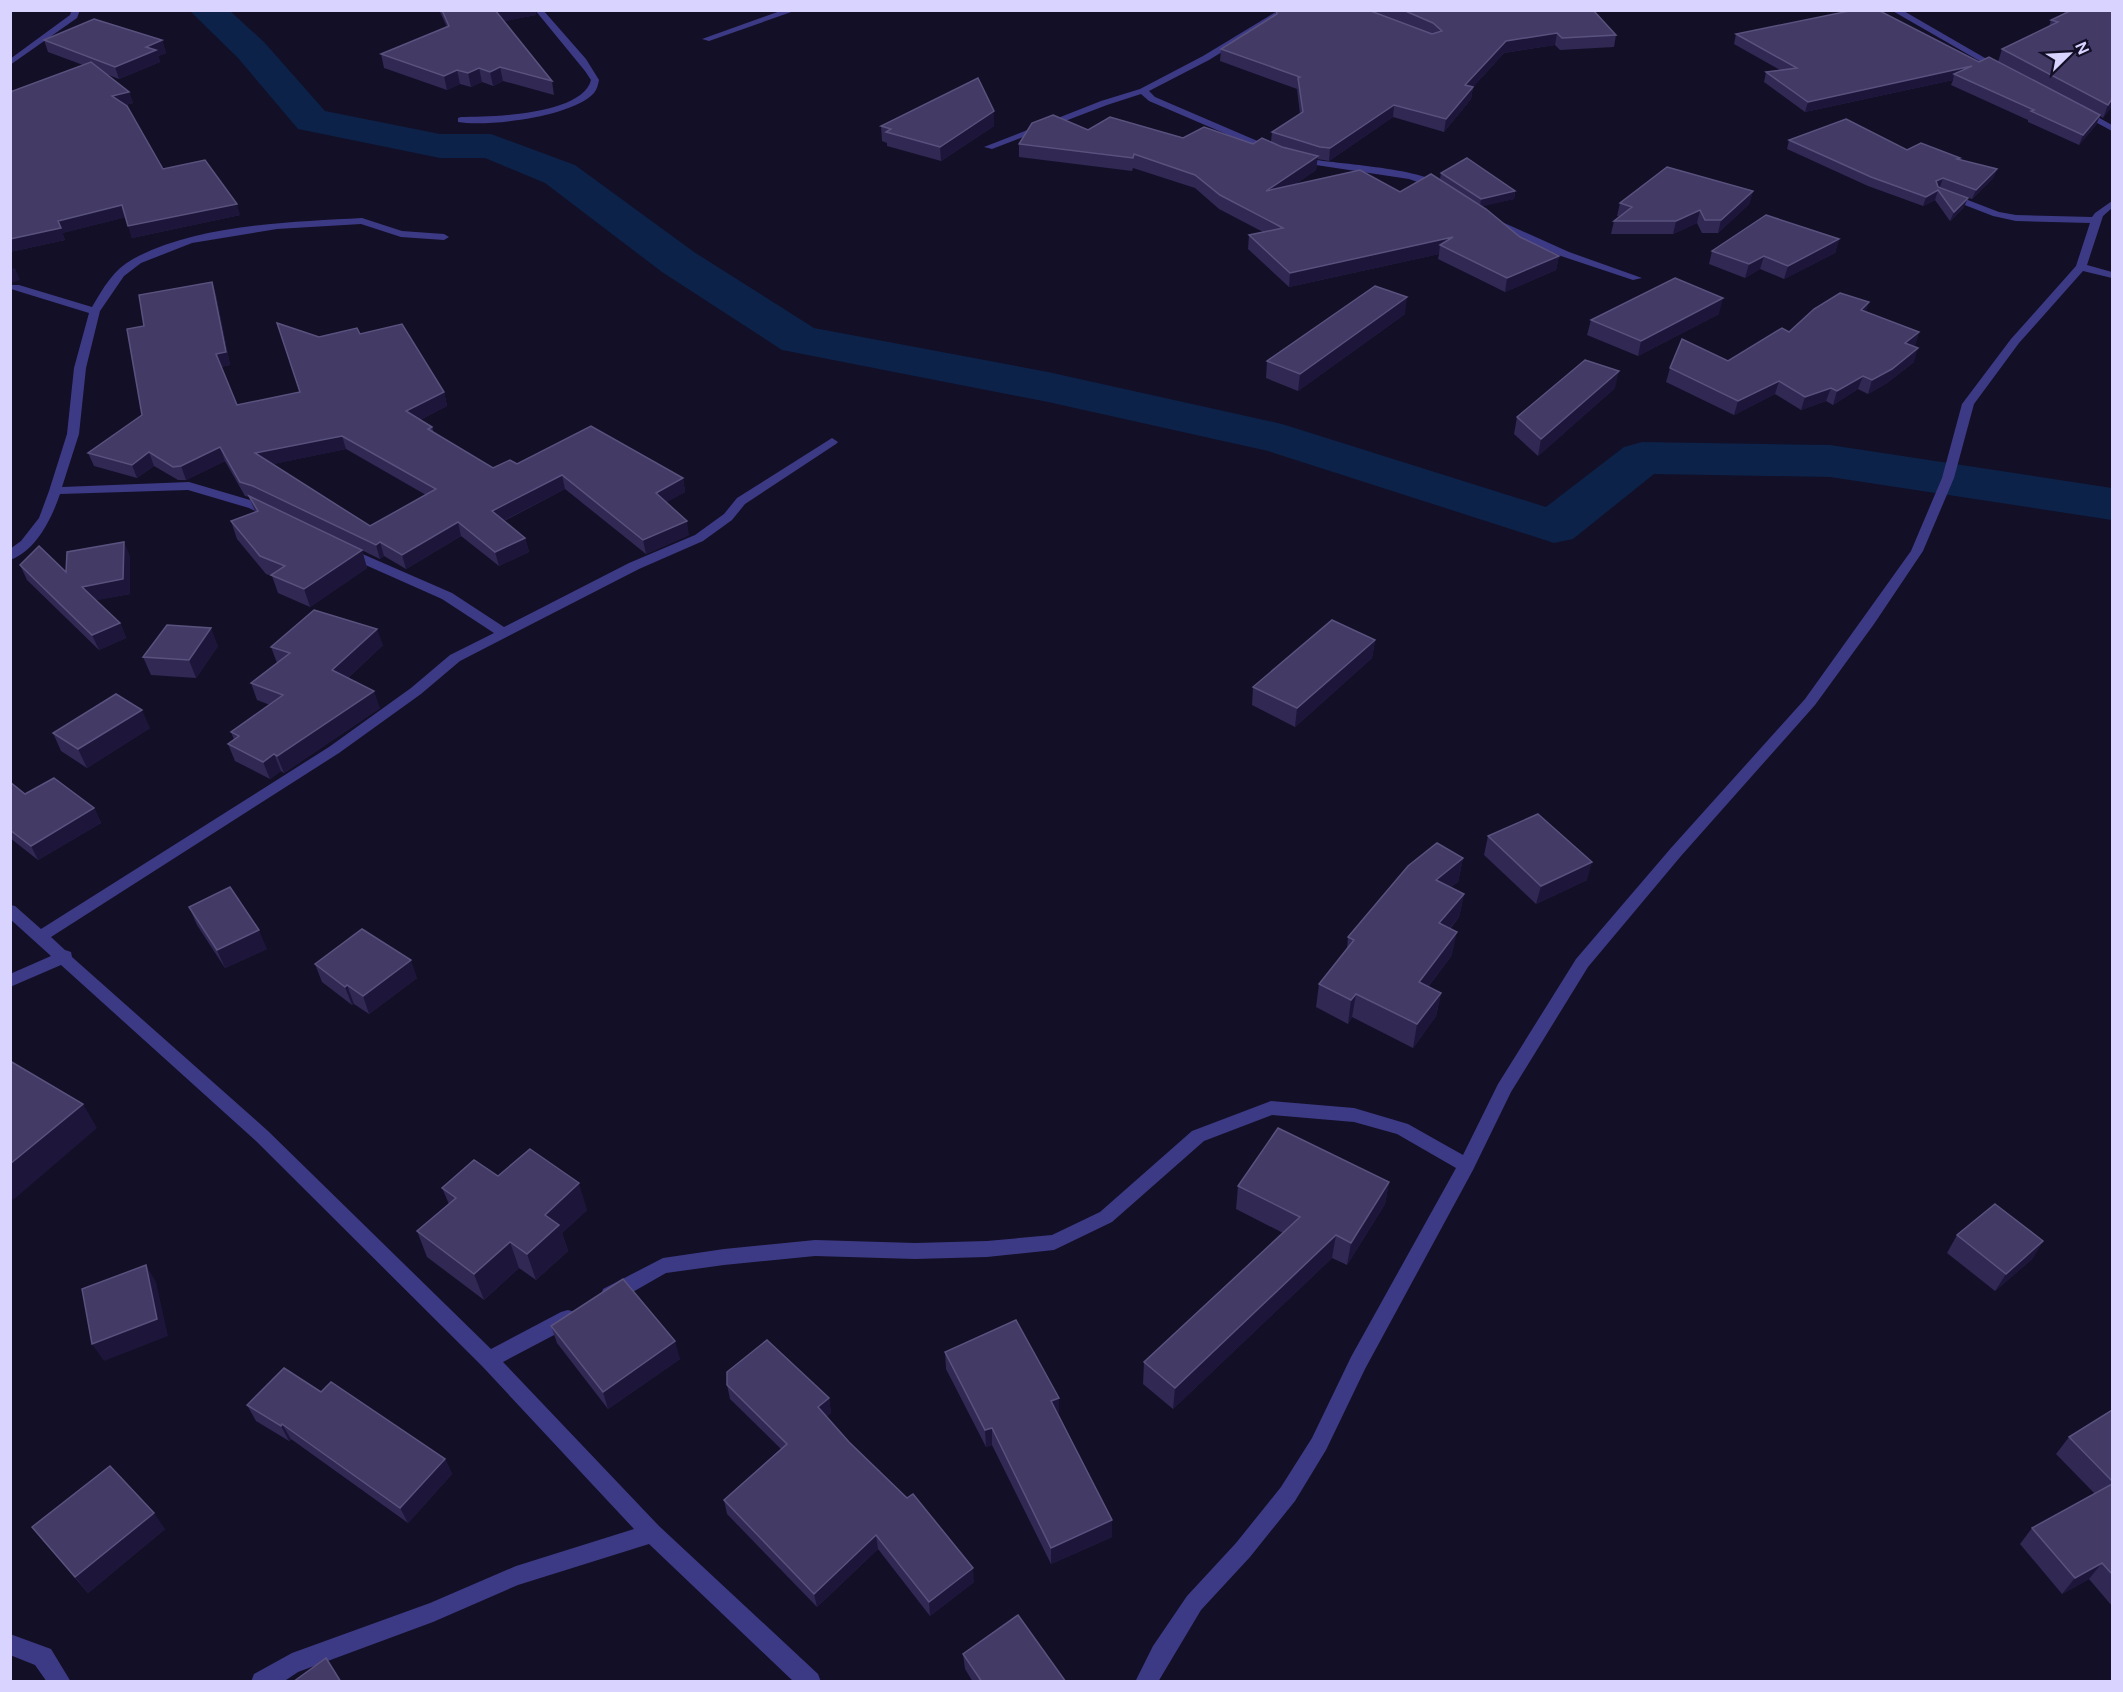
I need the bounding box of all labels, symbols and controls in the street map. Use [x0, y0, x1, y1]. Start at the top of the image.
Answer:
north arrow [2039, 24, 2099, 84]
text: N [2070, 39, 2094, 58]

